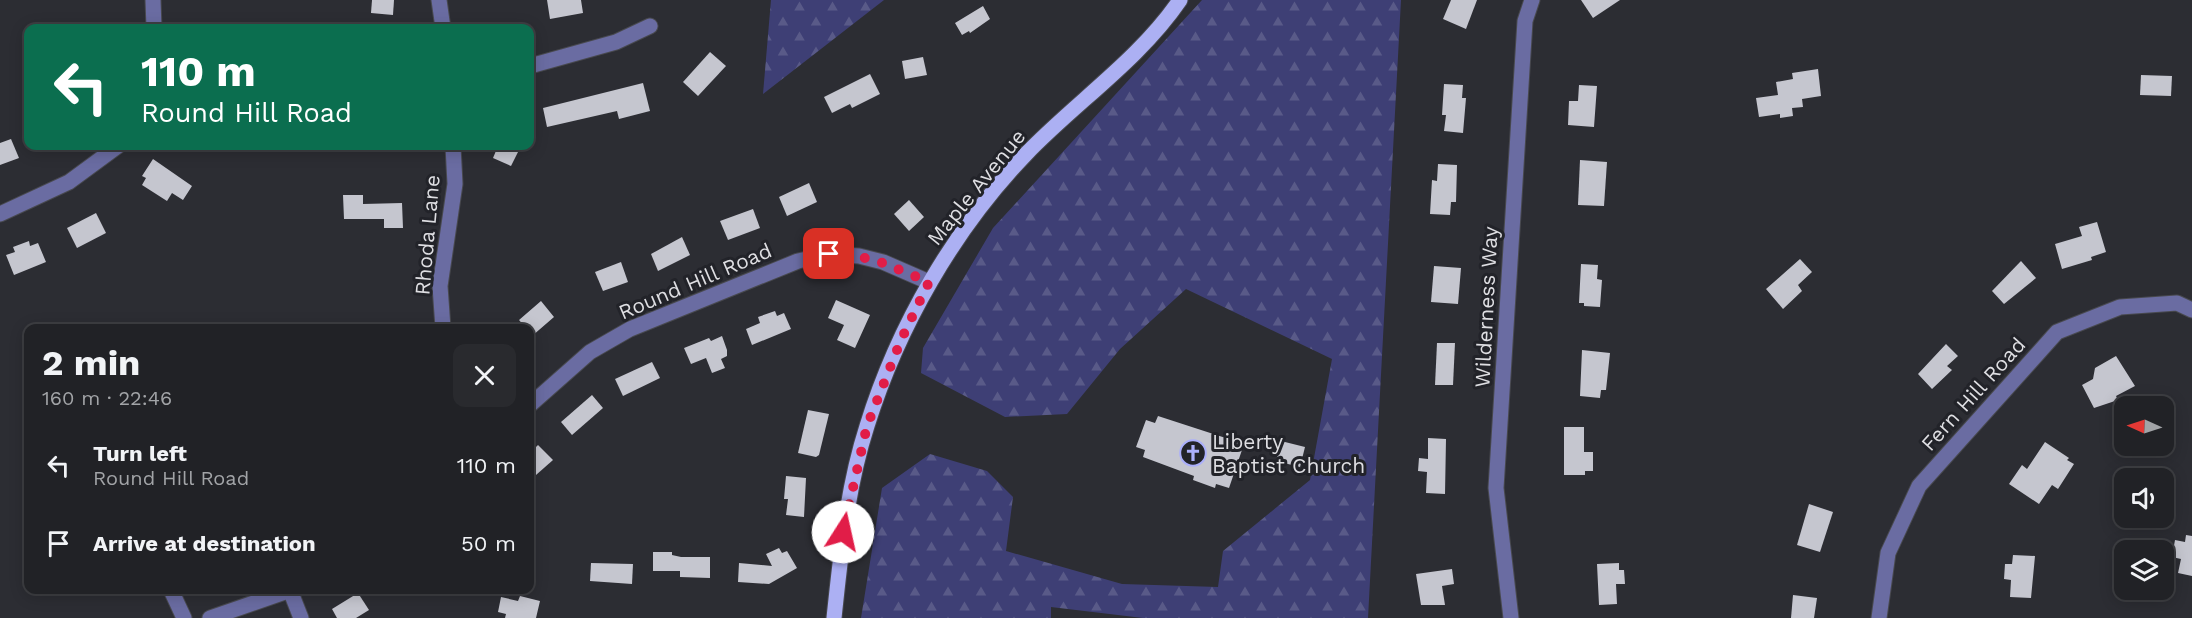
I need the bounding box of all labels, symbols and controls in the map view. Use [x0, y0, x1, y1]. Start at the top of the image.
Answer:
text: 110 m [141, 47, 256, 96]
icon: left [42, 48, 120, 126]
text: Round Hill Road [141, 97, 352, 129]
street label: Maple Avenue [922, 124, 1030, 250]
street label: Rhoda Lane [409, 174, 445, 296]
street label: Wilderness Way [1469, 226, 1503, 388]
pin [803, 228, 854, 279]
street label: Round Hill Road [615, 237, 775, 325]
icon: arrive [812, 237, 845, 270]
street label: Fern Hill Road [1916, 332, 2030, 456]
text: 2 min [42, 342, 140, 384]
button: close [453, 344, 516, 407]
text: 160 m · 22:46 [42, 386, 172, 410]
north arrow [2114, 396, 2174, 456]
map controls [2114, 396, 2174, 600]
place label: Liberty Baptist Church [1212, 429, 1365, 478]
church icon: Liberty Baptist Church [1178, 438, 1208, 468]
text: Turn left [93, 441, 187, 466]
icon: left [42, 449, 75, 482]
text: 110 m [457, 453, 516, 478]
text: Round Hill Road [93, 466, 249, 490]
button: sound [2114, 468, 2174, 528]
position arrow [811, 500, 875, 564]
icon: arrive [42, 527, 75, 560]
text: Arrive at destination [93, 531, 316, 556]
text: 50 m [461, 531, 516, 556]
button: layers [2114, 540, 2174, 600]

